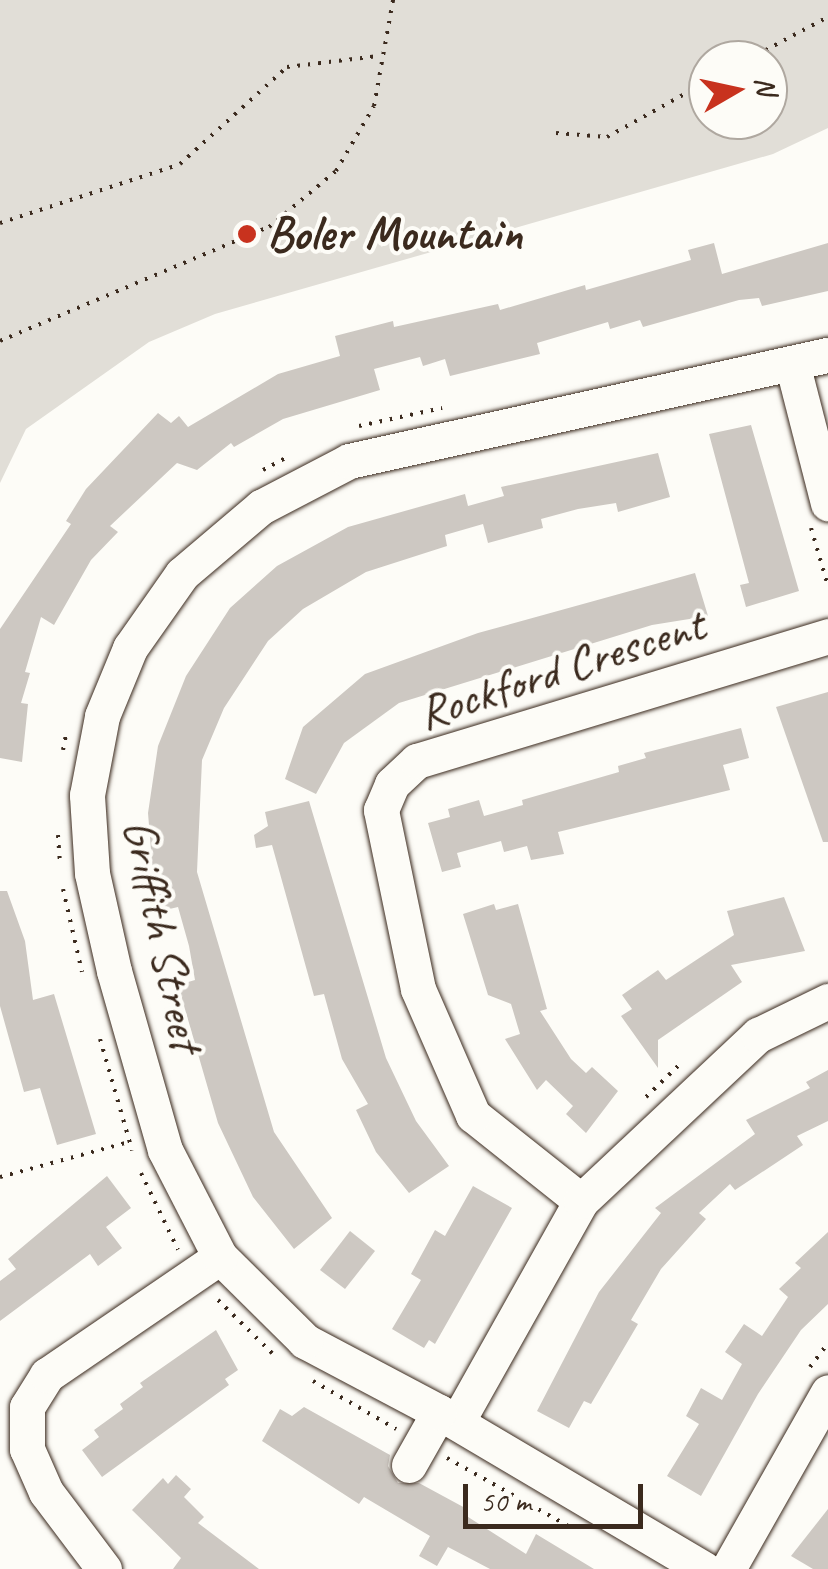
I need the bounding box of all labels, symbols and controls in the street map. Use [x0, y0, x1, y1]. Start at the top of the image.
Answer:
north arrow [688, 40, 788, 140]
text: N [748, 74, 785, 97]
place label: Boler Mountain [267, 205, 523, 263]
marker: Boler Mountain [236, 223, 258, 245]
street label: Rockford Crescent [410, 596, 712, 742]
street label: Griffith Street [110, 814, 216, 1056]
scale bar [468, 1464, 648, 1526]
text: 50 m [480, 1482, 531, 1520]

